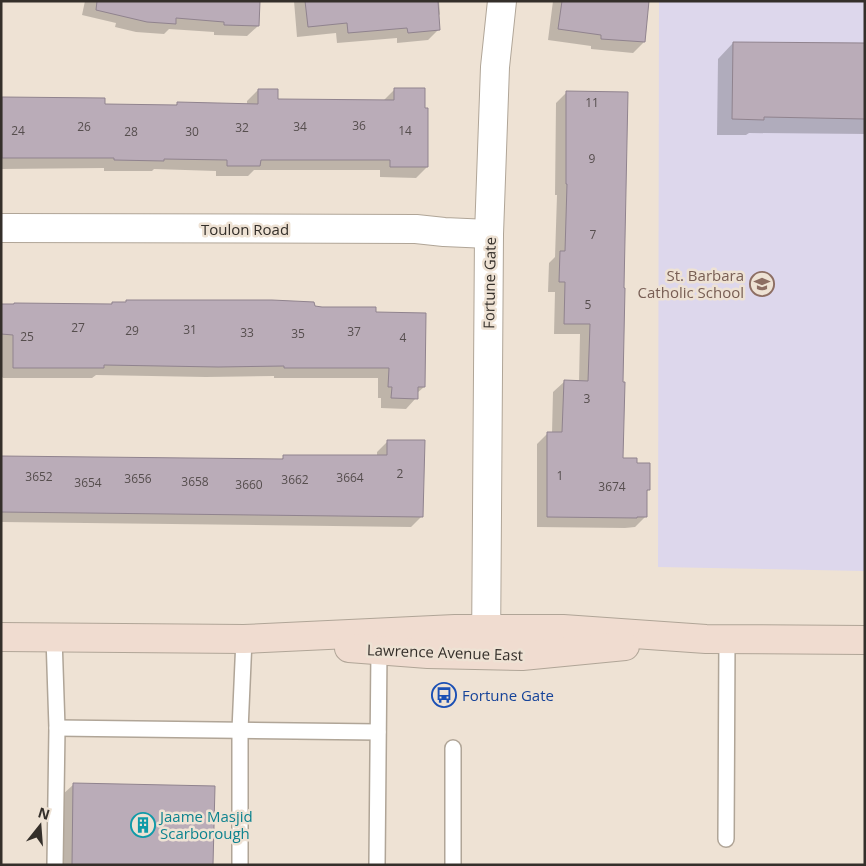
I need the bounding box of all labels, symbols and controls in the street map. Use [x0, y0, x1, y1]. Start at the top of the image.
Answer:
house number: 11 [585, 94, 599, 111]
house number: 36 [352, 117, 366, 134]
house number: 26 [77, 118, 91, 135]
house number: 34 [293, 118, 307, 135]
house number: 32 [235, 119, 249, 136]
house number: 24 [11, 122, 25, 139]
house number: 14 [398, 122, 412, 139]
house number: 28 [124, 123, 138, 140]
house number: 30 [185, 123, 199, 140]
house number: 9 [589, 150, 596, 167]
street label: Toulon Road [201, 219, 289, 239]
house number: 7 [590, 226, 597, 243]
street label: Fortune Gate [478, 237, 500, 329]
place label: St. Barbara Catholic School [638, 265, 744, 302]
school or university icon: St. Barbara Catholic School [749, 271, 775, 297]
house number: 5 [585, 296, 592, 313]
house number: 27 [71, 319, 85, 336]
house number: 31 [183, 321, 197, 338]
house number: 29 [125, 322, 139, 339]
house number: 37 [347, 323, 361, 340]
house number: 33 [240, 324, 254, 341]
house number: 35 [291, 325, 305, 342]
house number: 25 [20, 328, 34, 345]
house number: 4 [400, 329, 407, 346]
house number: 3 [584, 390, 591, 407]
house number: 2 [397, 465, 404, 482]
house number: 1 [557, 467, 563, 484]
house number: 3652 [25, 468, 53, 485]
house number: 3664 [336, 469, 364, 486]
house number: 3656 [124, 470, 152, 487]
house number: 3662 [281, 471, 309, 488]
house number: 3658 [181, 473, 209, 490]
house number: 3654 [74, 474, 102, 491]
house number: 3660 [235, 476, 263, 493]
house number: 3674 [598, 478, 626, 495]
street label: Lawrence Avenue East [367, 639, 523, 665]
bus stop icon: Fortune Gate [431, 682, 457, 708]
place label: Fortune Gate [462, 685, 554, 705]
north arrow [15, 801, 65, 851]
text: N [36, 802, 52, 824]
place label: Jaame Masjid Scarborough [158, 806, 253, 843]
building icon: Jaame Masjid Scarborough [130, 812, 156, 838]

